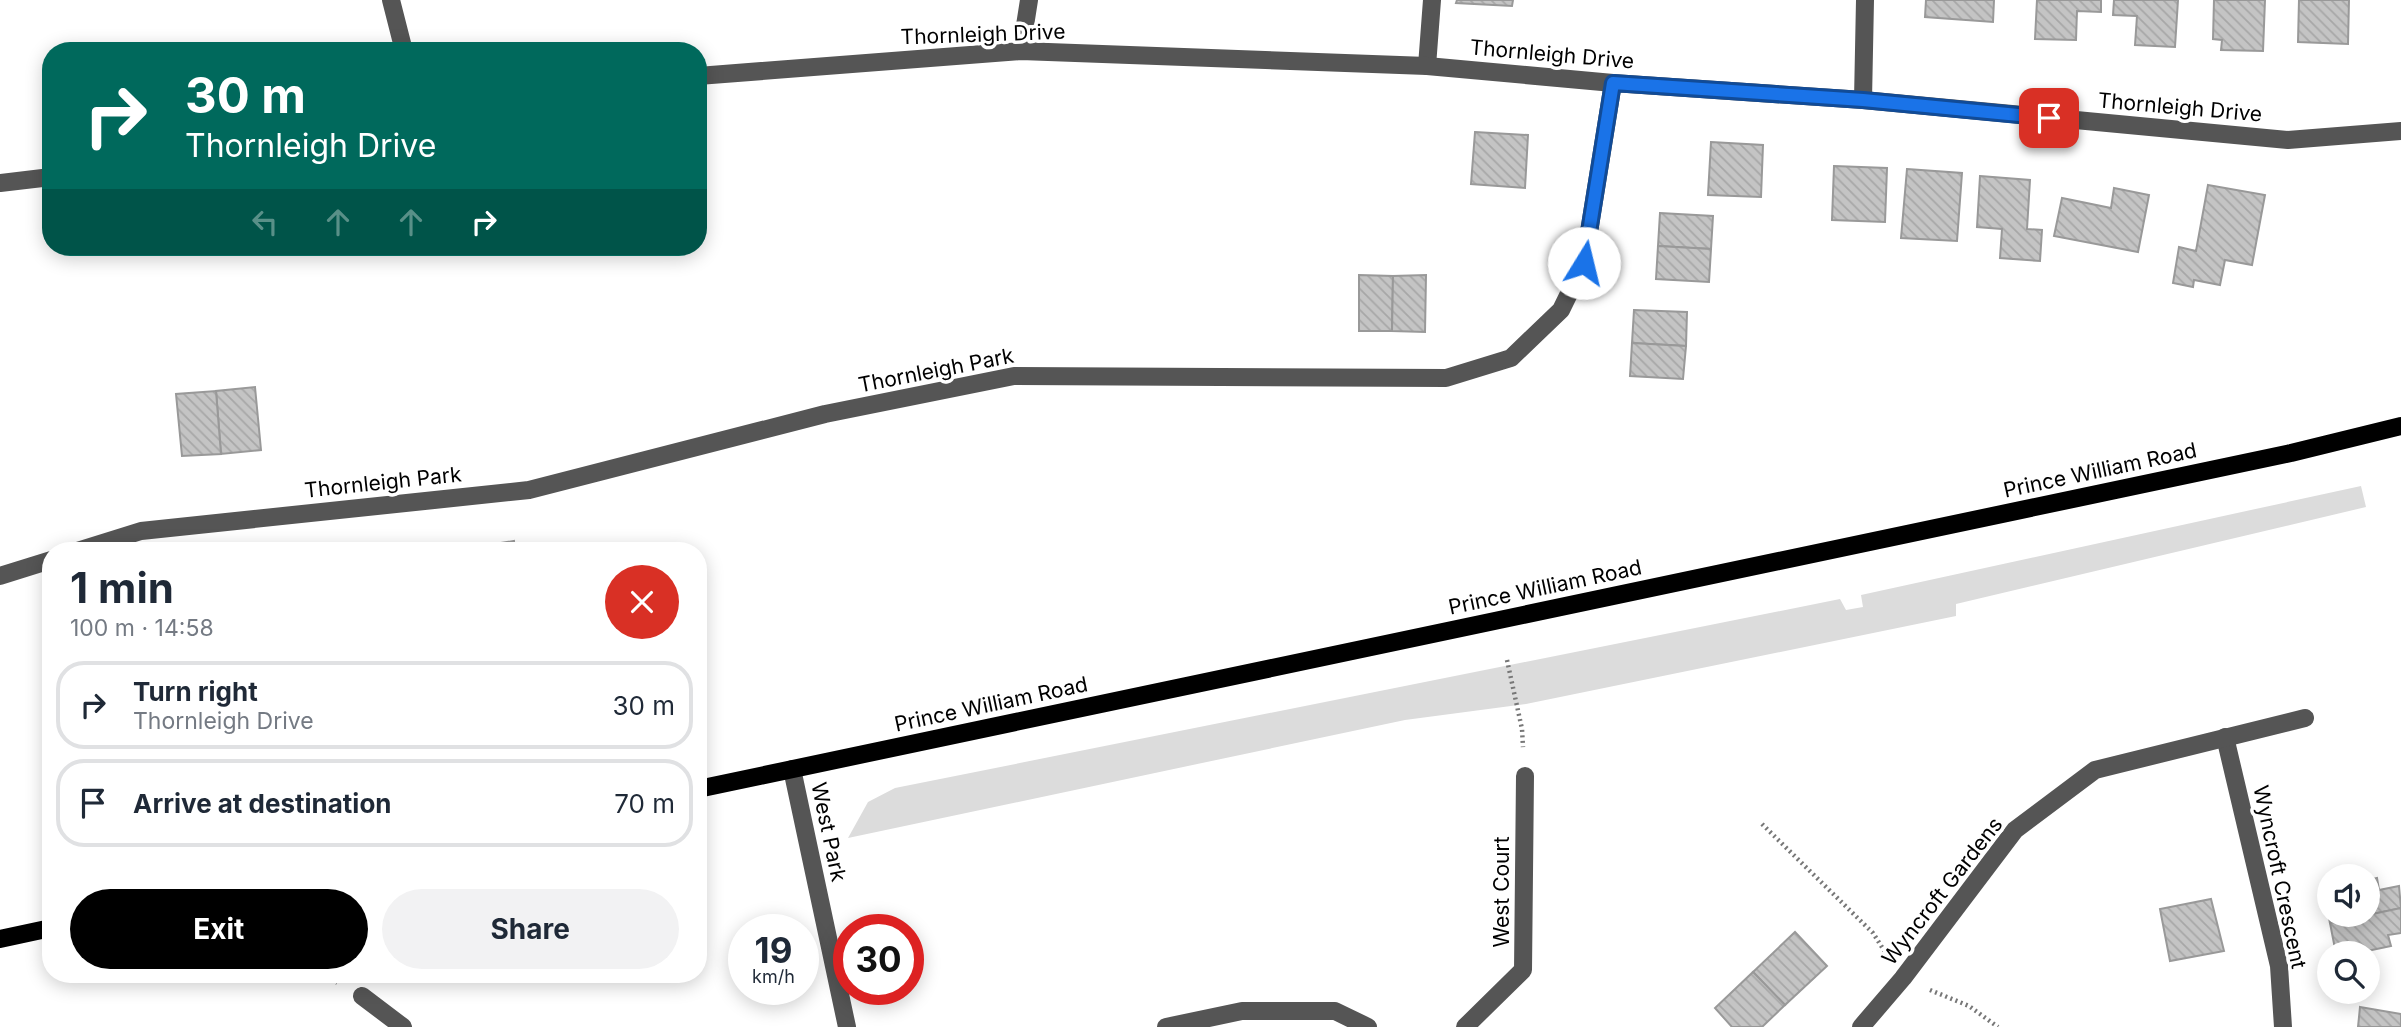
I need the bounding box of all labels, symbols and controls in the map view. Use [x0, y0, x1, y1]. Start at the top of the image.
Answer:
street label: Thornleigh Drive [900, 19, 1066, 49]
street label: Thornleigh Drive [1469, 34, 1635, 74]
text: 30 m [185, 66, 306, 125]
icon: right [70, 70, 161, 161]
street label: Thornleigh Drive [2097, 87, 2263, 127]
pin [2019, 88, 2079, 148]
icon: arrive [2030, 99, 2068, 137]
text: Thornleigh Drive [185, 126, 436, 165]
icon: left [246, 203, 284, 241]
icon: ahead [319, 203, 357, 241]
icon: ahead [392, 203, 430, 241]
icon: right [465, 203, 503, 241]
position arrow [1547, 226, 1621, 300]
street label: Thornleigh Park [856, 343, 1016, 397]
street label: Prince William Road [2001, 437, 2199, 503]
street label: Thornleigh Park [303, 461, 463, 503]
street label: Prince William Road [1446, 554, 1644, 620]
text: 1 min [70, 562, 174, 613]
button: close [605, 565, 679, 639]
text: 100 m · 14:58 [70, 614, 214, 642]
street label: Prince William Road [892, 671, 1090, 737]
text: Turn right [133, 676, 258, 707]
icon: right [74, 686, 112, 724]
text: 30 m [612, 690, 675, 721]
text: Thornleigh Drive [133, 707, 314, 735]
street label: West Park [806, 780, 852, 884]
street label: Wyncroft Crescent [2248, 783, 2312, 971]
icon: arrive [74, 784, 112, 822]
text: Arrive at destination [133, 788, 392, 819]
text: 70 m [614, 788, 675, 819]
street label: Wyncroft Gardens [1877, 812, 2007, 970]
street label: West Court [1489, 836, 1514, 948]
map controls [2317, 864, 2380, 1004]
button: sound [2317, 864, 2380, 927]
button: Exit [70, 889, 368, 969]
button: Share [382, 889, 679, 969]
speed limit sign: 30 [833, 914, 924, 1005]
text: 19 [755, 929, 792, 971]
button: search [2317, 941, 2380, 1004]
text: km/h [752, 966, 795, 987]

